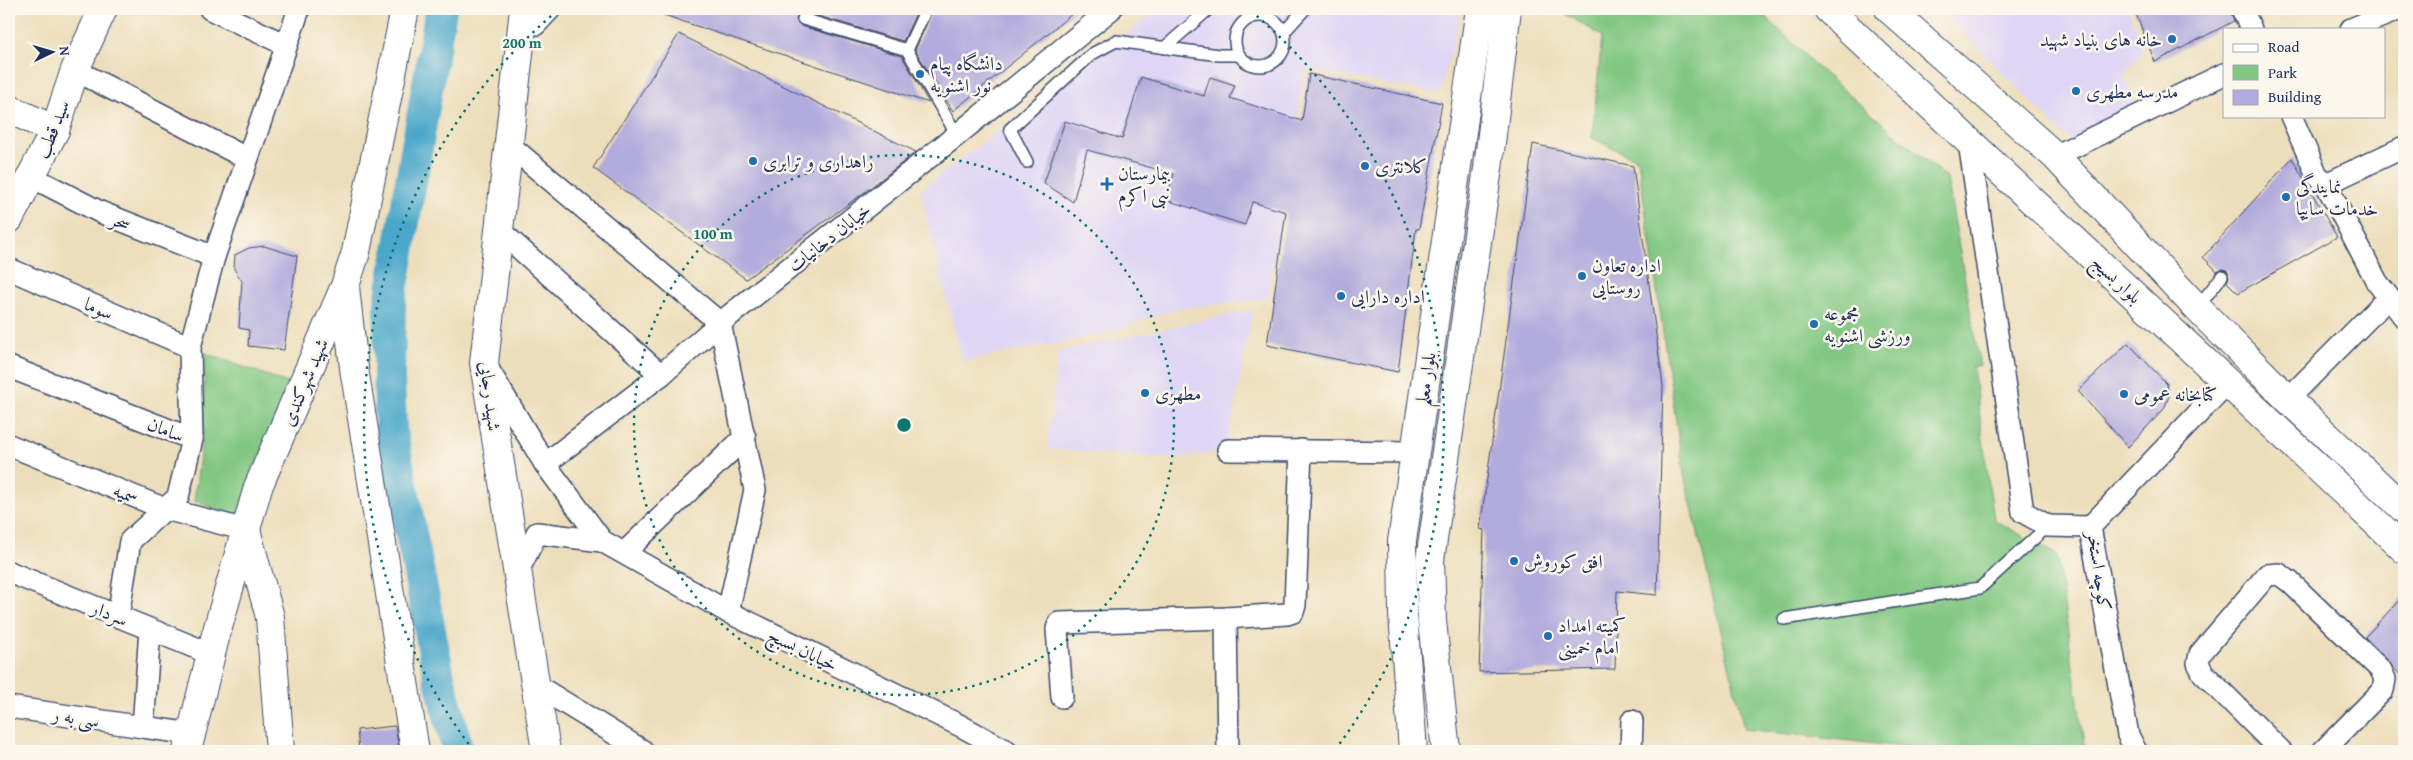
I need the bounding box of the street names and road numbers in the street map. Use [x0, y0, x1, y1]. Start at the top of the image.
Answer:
street label: سید قطب [28, 95, 76, 163]
street label: خیابان دخانیات [781, 195, 877, 279]
street label: سحر [105, 204, 135, 238]
street label: بلوار بسیج [2083, 248, 2149, 313]
street label: سوما [80, 289, 118, 327]
street label: شهید شهرکندی [273, 334, 335, 430]
street label: بلوار معلم [1407, 350, 1449, 408]
street label: شهید رجایی [473, 359, 509, 433]
street label: سامان [143, 409, 189, 449]
street label: سمیه [109, 475, 143, 511]
street label: کوچه استخر [2080, 528, 2119, 612]
street label: سردار [86, 592, 133, 633]
street label: خیابان بسبچ [762, 620, 843, 682]
street label: سی به ر [49, 699, 101, 735]

